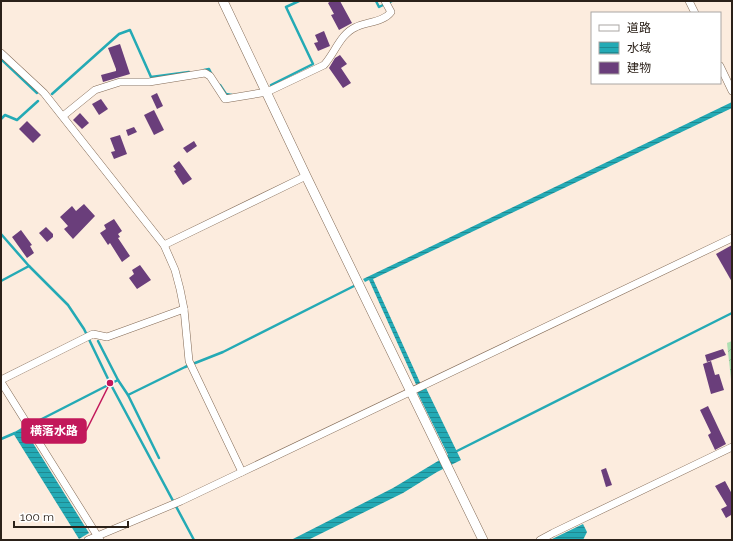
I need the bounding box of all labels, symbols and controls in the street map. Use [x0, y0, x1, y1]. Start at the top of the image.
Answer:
legend [591, 12, 721, 84]
text: 道路 [627, 21, 651, 35]
text: 水域 [627, 41, 651, 55]
text: 建物 [627, 61, 651, 75]
callout: 横落水路 [22, 419, 86, 443]
text: 横落水路 [30, 424, 78, 438]
scale bar [14, 503, 128, 529]
text: 100 m [20, 510, 54, 524]

